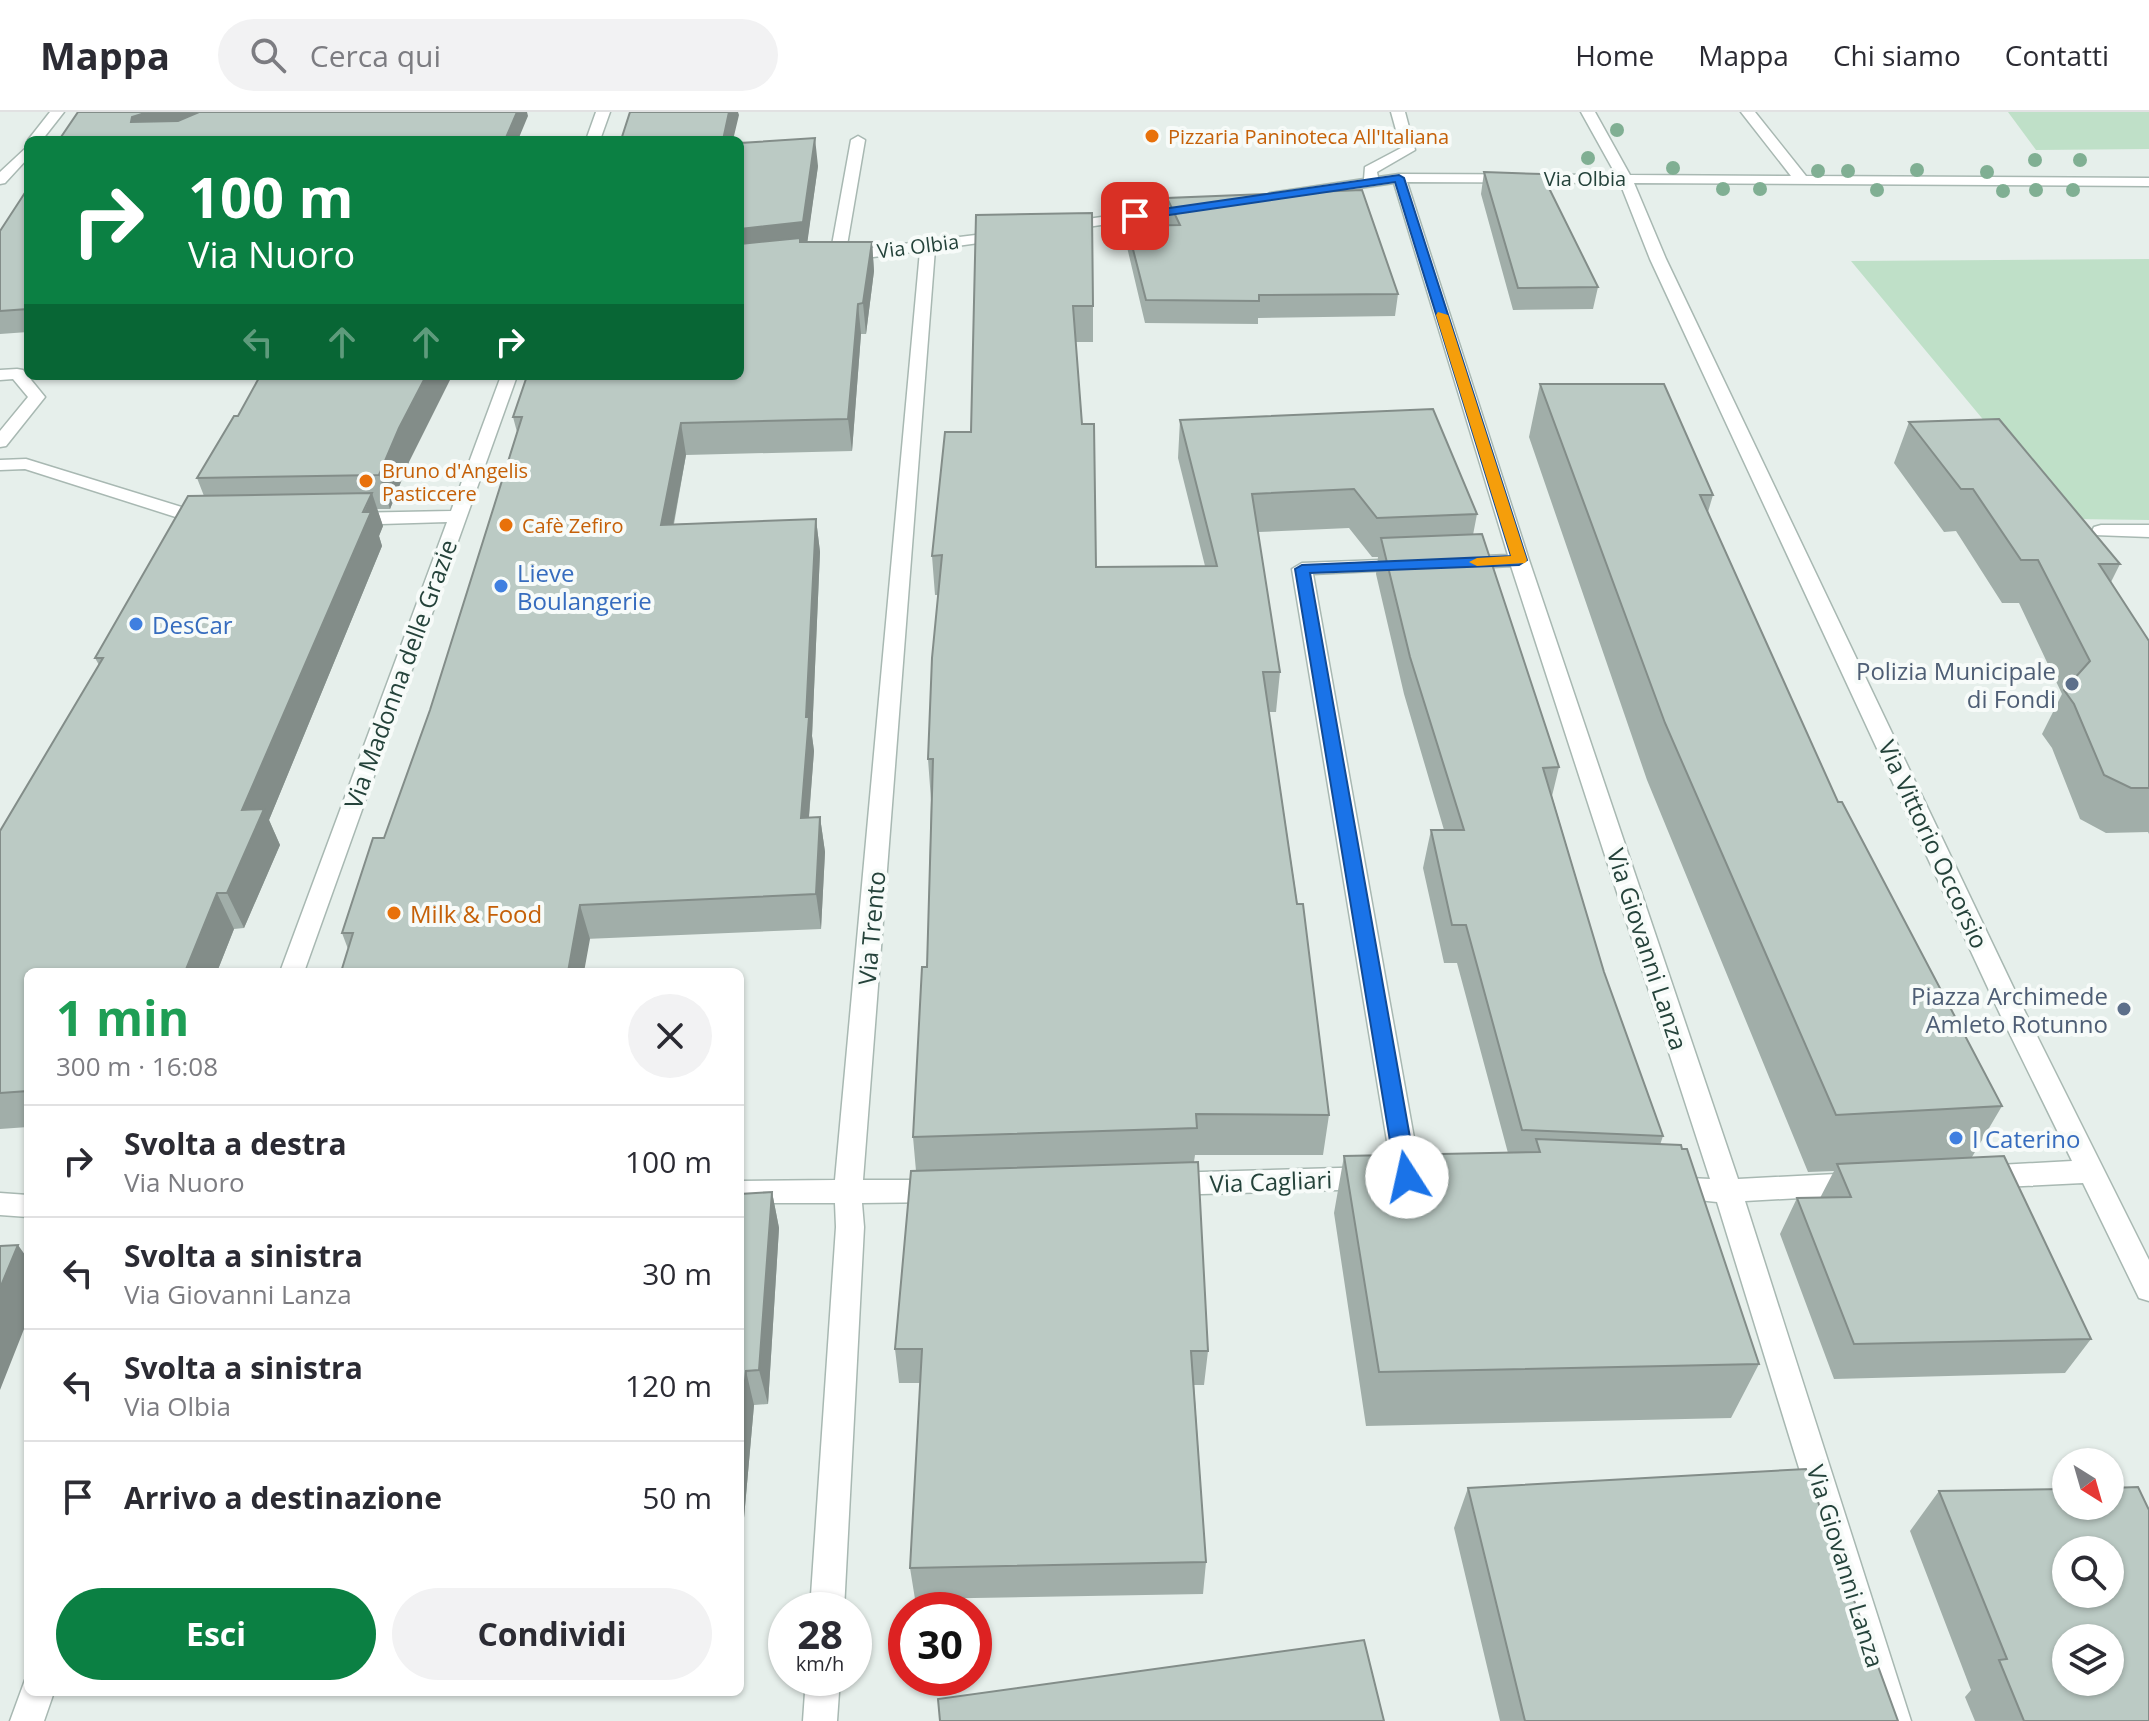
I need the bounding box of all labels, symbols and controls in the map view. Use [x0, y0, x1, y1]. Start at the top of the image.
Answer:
search box [218, 19, 778, 91]
text: Mappa [40, 29, 170, 81]
icon: search [246, 33, 290, 77]
text: Cerca qui [310, 35, 441, 76]
text: Home [1575, 36, 1654, 74]
text: Mappa [1698, 36, 1789, 74]
text: Chi siamo [1833, 36, 1961, 74]
text: Contatti [2005, 36, 2109, 74]
place label: Pizzaria Paninoteca All'Italiana [1168, 123, 1449, 150]
marker: Pizzaria Paninoteca All'Italiana [1143, 127, 1161, 145]
text: 100 m [188, 158, 354, 234]
street label: Via Olbia [1544, 165, 1626, 192]
icon: right [56, 168, 160, 272]
pin [1101, 182, 1169, 250]
icon: arrive [1113, 194, 1157, 238]
street label: Via Olbia [876, 228, 960, 264]
text: Via Nuoro [188, 230, 355, 279]
icon: left [236, 320, 280, 364]
icon: ahead [320, 320, 364, 364]
icon: ahead [404, 320, 448, 364]
icon: right [488, 320, 532, 364]
place label: Bruno d'Angelis Pasticcere [382, 457, 528, 507]
marker: Bruno d'Angelis Pasticcere [357, 472, 375, 490]
place label: Cafè Zefiro [522, 512, 624, 539]
marker: Cafè Zefiro [497, 516, 515, 534]
street label: Via Madonna delle Grazie [336, 535, 464, 813]
place label: Lieve Boulangerie [517, 556, 652, 617]
marker: Lieve Boulangerie [492, 577, 510, 595]
place label: DesCar [152, 608, 233, 641]
marker: DesCar [127, 615, 145, 633]
place label: Polizia Municipale di Fondi [1856, 654, 2056, 715]
marker: Polizia Municipale di Fondi [2063, 675, 2081, 693]
street label: Via Vittorio Occorsio [1871, 735, 1997, 953]
street label: Via Giovanni Lanza [1600, 844, 1696, 1054]
street label: Via Trento [850, 870, 892, 986]
place label: Milk & Food [410, 897, 542, 930]
marker: Milk & Food [385, 904, 403, 922]
place label: Piazza Archimede Amleto Rotunno [1911, 979, 2108, 1040]
text: 1 min [56, 985, 189, 1050]
button: close [628, 994, 712, 1078]
marker: Piazza Archimede Amleto Rotunno [2115, 1000, 2133, 1018]
text: 300 m · 16:08 [56, 1048, 218, 1084]
place label: I Caterino [1972, 1122, 2080, 1155]
text: Svolta a destra [124, 1123, 347, 1164]
marker: I Caterino [1947, 1129, 1965, 1147]
position arrow [1365, 1135, 1449, 1219]
icon: right [56, 1139, 100, 1183]
text: 100 m [625, 1141, 712, 1182]
street label: Via Cagliari [1209, 1162, 1333, 1200]
text: Via Nuoro [124, 1164, 245, 1200]
text: Svolta a sinistra [124, 1235, 363, 1276]
icon: left [56, 1251, 100, 1295]
text: 30 m [642, 1253, 712, 1294]
text: Via Giovanni Lanza [124, 1276, 352, 1312]
text: Svolta a sinistra [124, 1347, 363, 1388]
icon: left [56, 1363, 100, 1407]
text: 120 m [625, 1365, 712, 1406]
text: Via Olbia [124, 1388, 231, 1424]
north arrow [2052, 1448, 2124, 1520]
map controls [2052, 1448, 2124, 1696]
street label: Via Giovanni Lanza [1800, 1461, 1892, 1671]
icon: arrive [56, 1475, 100, 1519]
text: Arrivo a destinazione [124, 1477, 442, 1518]
text: 50 m [642, 1477, 712, 1518]
button: search [2052, 1536, 2124, 1608]
button: Esci [56, 1588, 376, 1680]
button: Condividi [392, 1588, 712, 1680]
speed limit sign: 30 [888, 1592, 992, 1696]
text: 28 [797, 1606, 843, 1661]
button: layers [2052, 1624, 2124, 1696]
text: km/h [796, 1650, 844, 1677]

